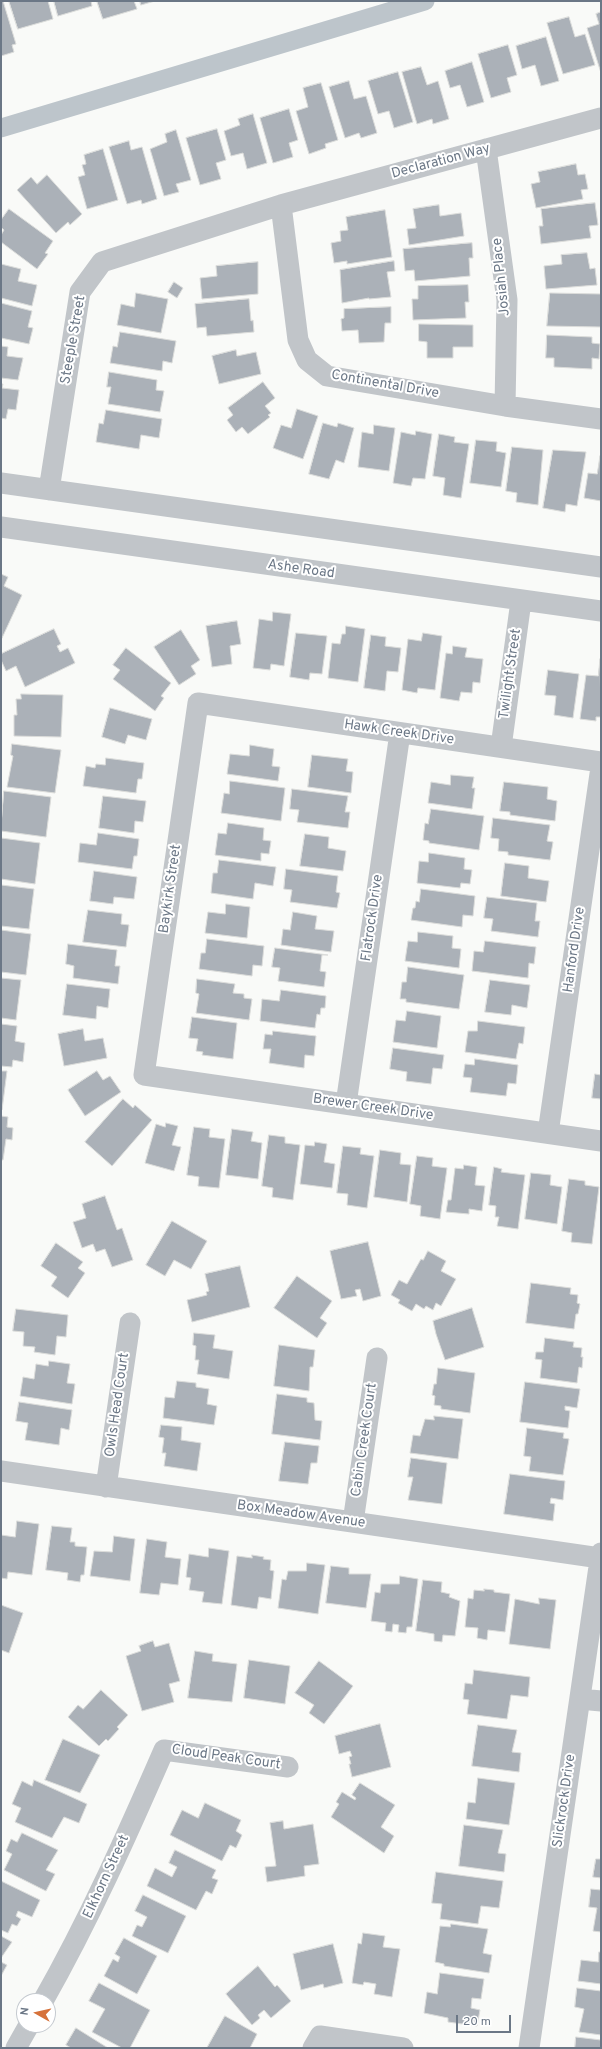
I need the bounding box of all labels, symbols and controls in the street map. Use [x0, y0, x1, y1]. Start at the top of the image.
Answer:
street label: Declaration Way [390, 141, 492, 183]
street label: Josiah Place [490, 237, 514, 317]
street label: Steeple Street [58, 294, 90, 386]
street label: Continental Drive [330, 367, 440, 403]
street label: Ashe Road [266, 557, 336, 583]
street label: Twilight Street [496, 628, 526, 720]
street label: Hawk Creek Drive [343, 717, 455, 749]
street label: Baykirk Street [156, 843, 186, 935]
street label: Flatrock Drive [359, 874, 387, 962]
street label: Hanford Drive [561, 906, 589, 994]
street label: Brewer Creek Drive [312, 1091, 434, 1125]
street label: Owls Head Court [102, 1352, 134, 1458]
street label: Cabin Creek Court [349, 1382, 381, 1498]
street label: Box Meadow Avenue [236, 1498, 366, 1532]
street label: Cloud Peak Court [170, 1742, 282, 1774]
street label: Slickrock Drive [550, 1753, 580, 1849]
street label: Elkhorn Street [80, 1832, 134, 1922]
north arrow [16, 1993, 56, 2033]
text: N [18, 2007, 33, 2016]
scale bar [458, 2007, 513, 2033]
text: 20 m [463, 2014, 491, 2030]

